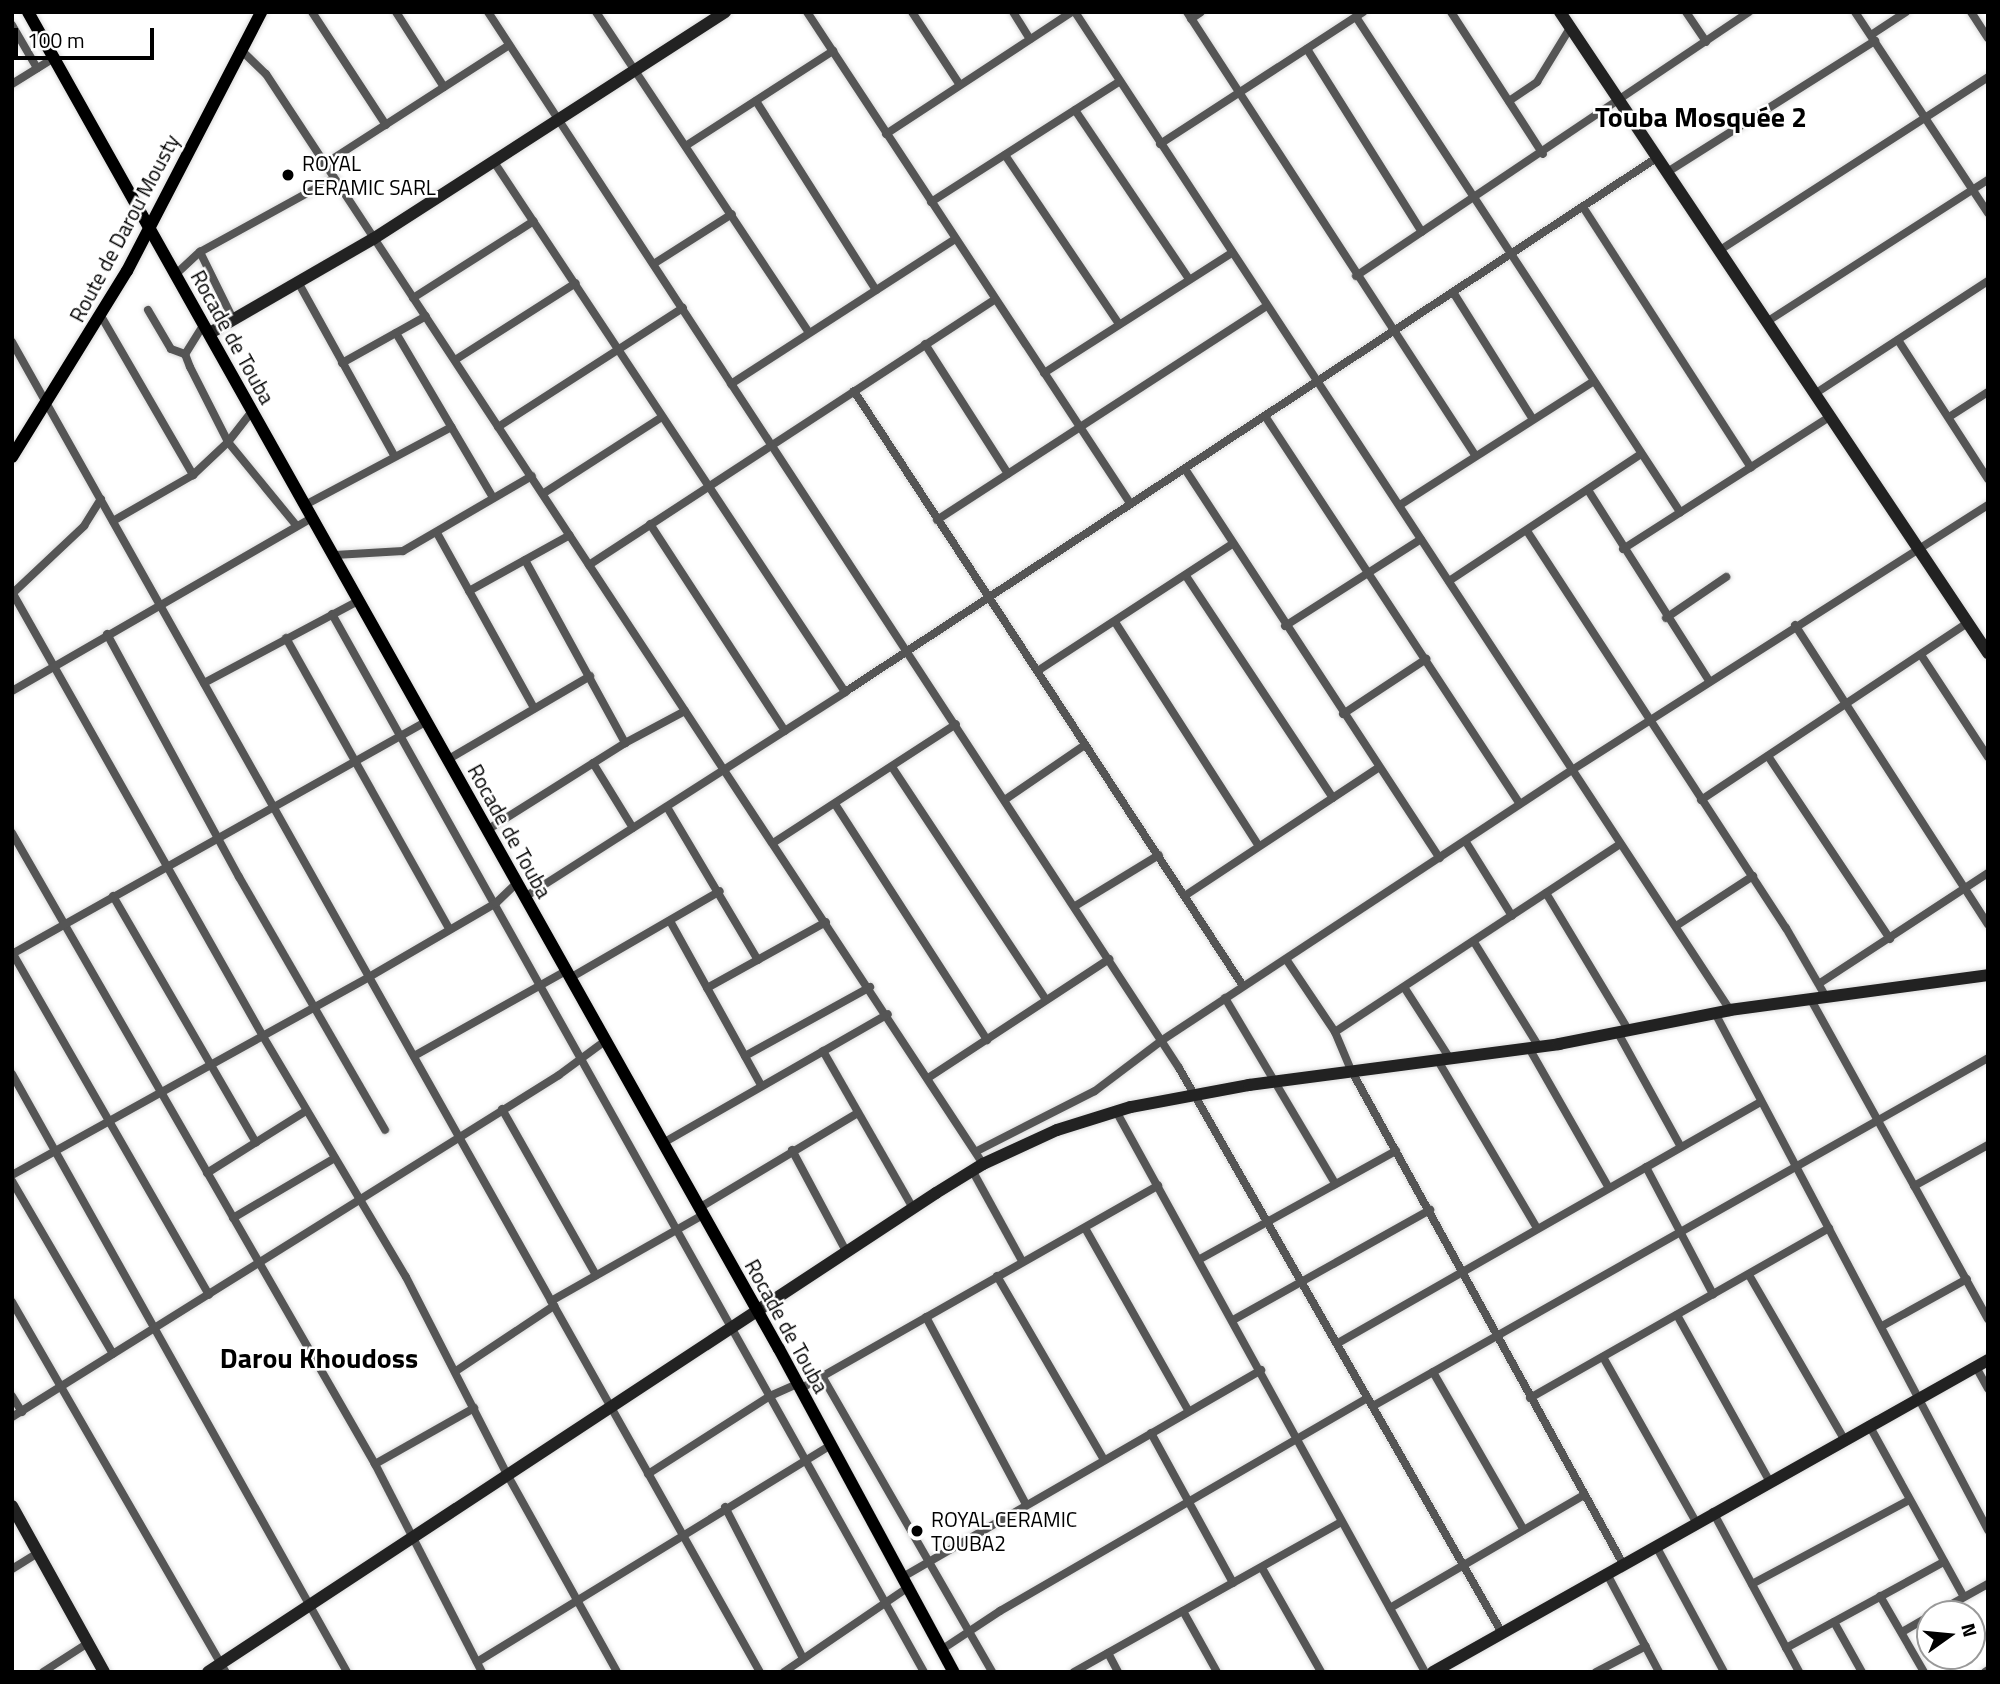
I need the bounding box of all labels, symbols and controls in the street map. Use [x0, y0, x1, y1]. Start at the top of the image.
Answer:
scale bar [18, 14, 158, 58]
text: 100 m [27, 24, 84, 56]
district label: Touba Mosquée 2 [1595, 100, 1807, 134]
street label: Route de Darou Mousty [64, 130, 184, 326]
place label: ROYAL CERAMIC SARL [302, 150, 436, 200]
marker: ROYAL CERAMIC SARL [280, 167, 296, 183]
street label: Rocade de Touba [186, 266, 280, 408]
street label: Rocade de Touba [463, 760, 557, 902]
street label: Rocade de Touba [740, 1255, 834, 1397]
district label: Darou Khoudoss [220, 1341, 418, 1375]
place label: ROYAL CERAMIC TOUBA2 [931, 1506, 1077, 1556]
marker: ROYAL CERAMIC TOUBA2 [909, 1523, 925, 1539]
north arrow [1916, 1600, 1986, 1670]
text: N [1954, 1620, 1986, 1640]

